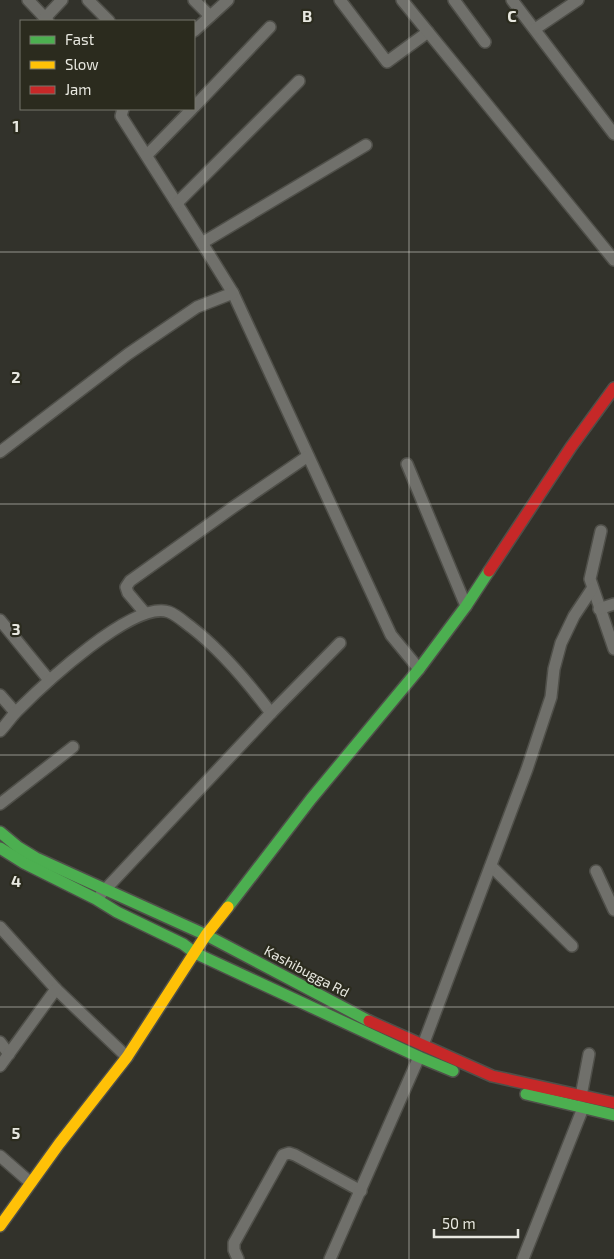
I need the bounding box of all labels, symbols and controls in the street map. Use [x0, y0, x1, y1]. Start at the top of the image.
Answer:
text: B [302, 6, 312, 25]
text: C [507, 6, 517, 25]
legend [20, 20, 195, 110]
text: Fast [65, 30, 95, 48]
text: Slow [65, 55, 99, 73]
text: Jam [65, 80, 91, 98]
text: 1 [13, 116, 19, 135]
text: 2 [11, 367, 21, 386]
text: 3 [11, 619, 21, 638]
text: 4 [11, 871, 21, 890]
street label: Kashibugga Rd [262, 942, 352, 1000]
text: 5 [12, 1123, 21, 1142]
scale bar [434, 1206, 518, 1238]
text: 50 m [442, 1214, 476, 1232]

